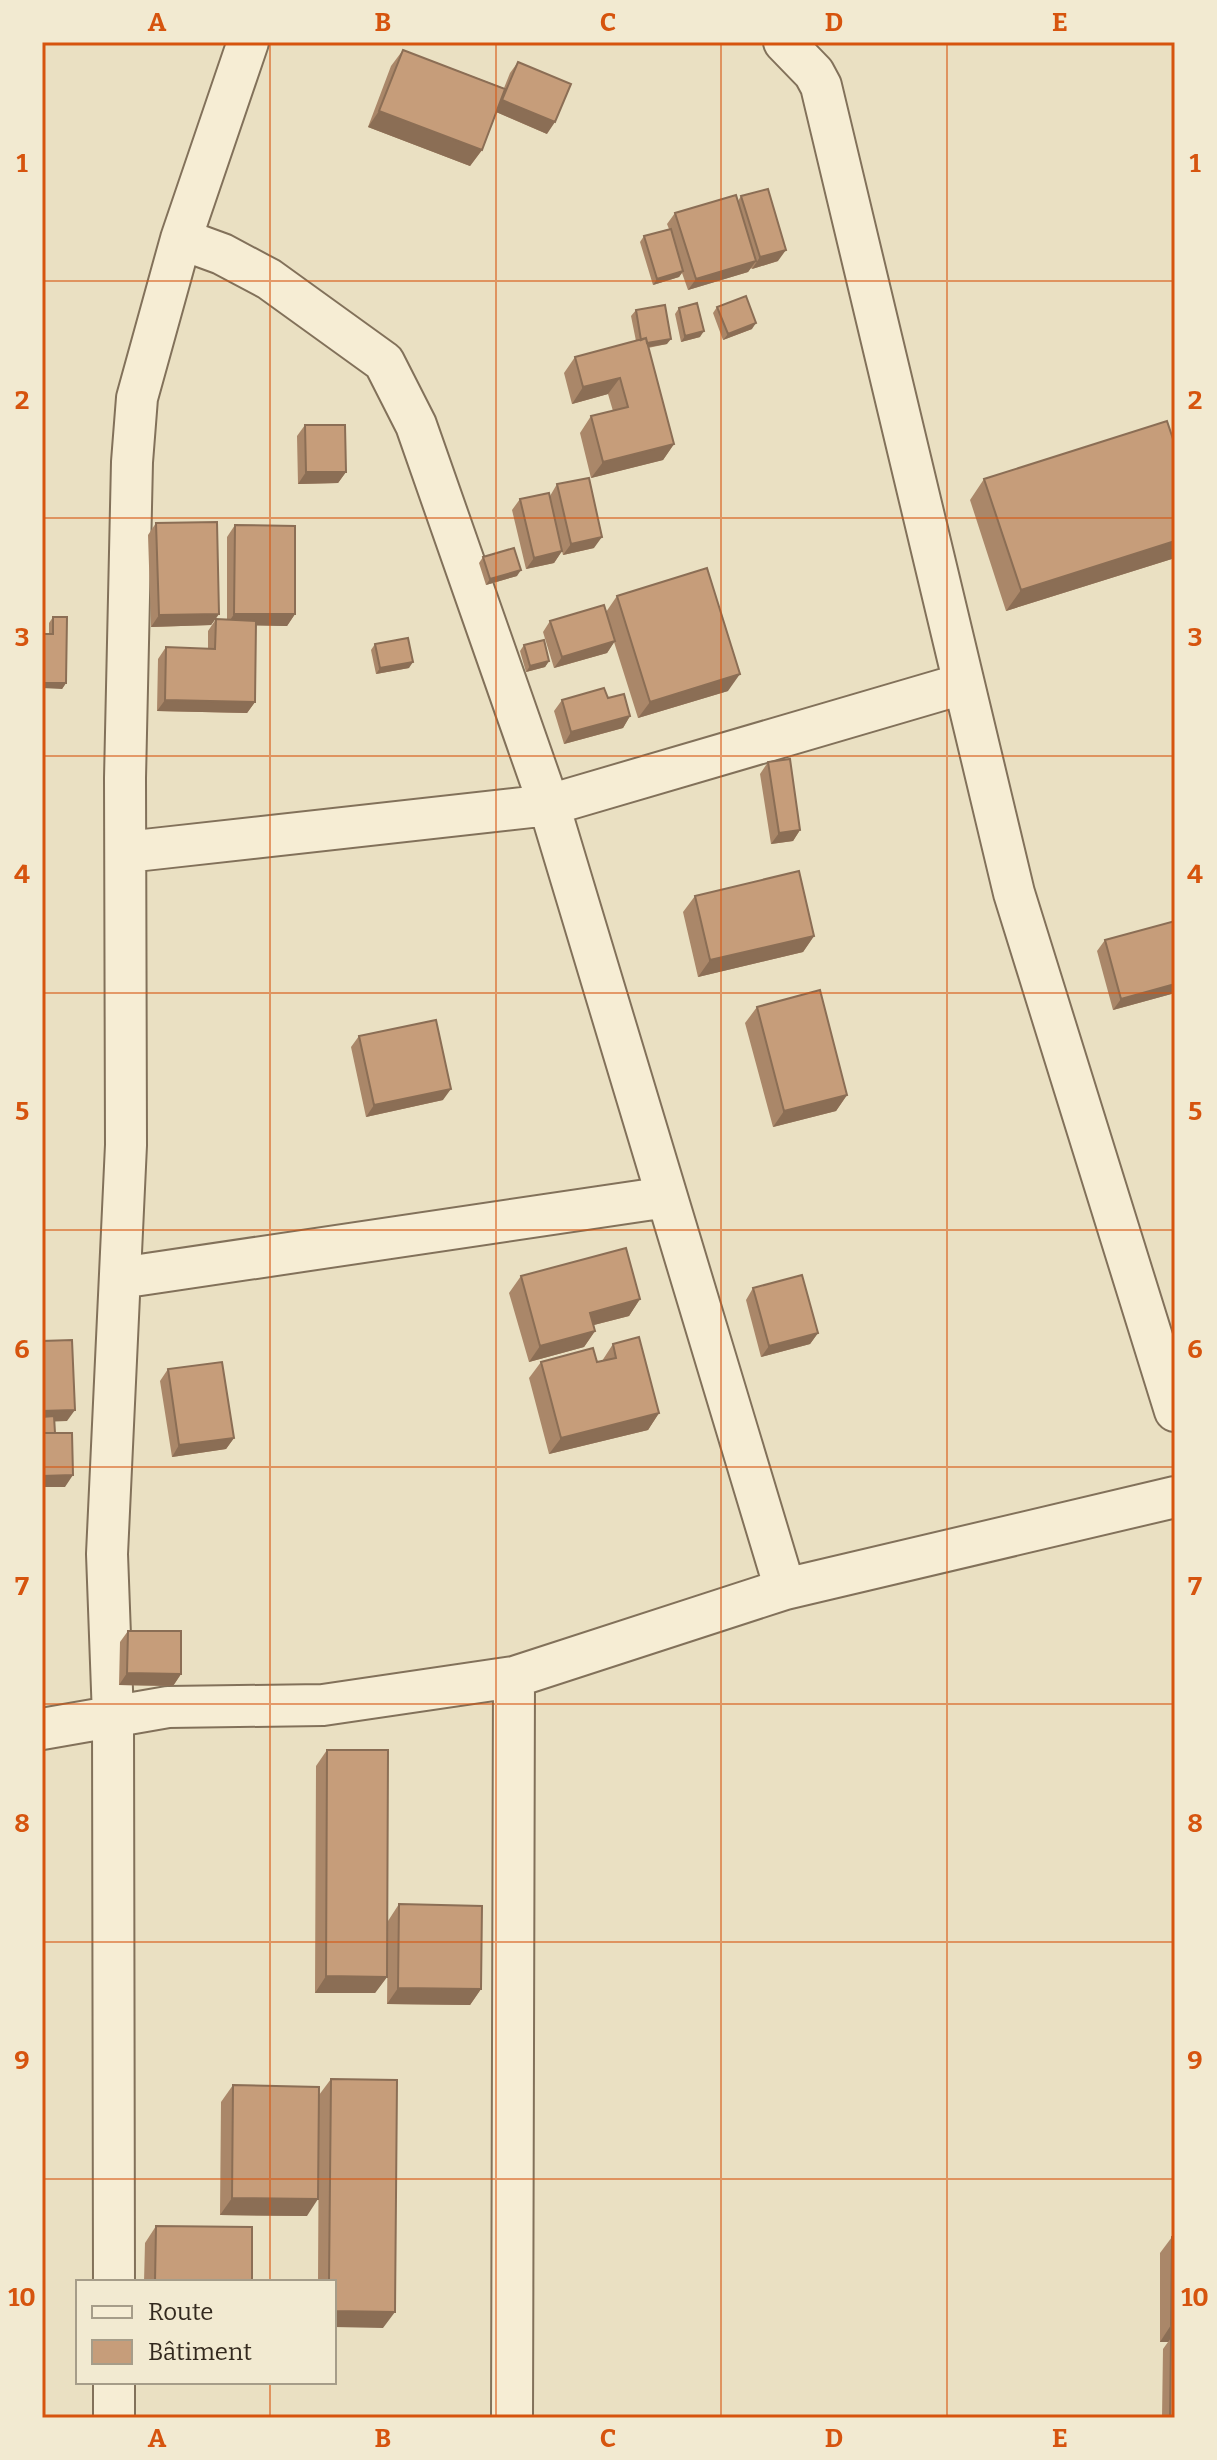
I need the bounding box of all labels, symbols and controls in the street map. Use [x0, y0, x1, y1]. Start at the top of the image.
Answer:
text: A [148, 7, 167, 38]
text: B [375, 7, 391, 38]
text: C [600, 7, 616, 38]
text: D [825, 7, 843, 38]
text: E [1052, 7, 1068, 38]
text: 1 [16, 148, 28, 179]
text: 1 [1189, 148, 1201, 179]
text: 2 [15, 385, 29, 416]
text: 2 [1188, 385, 1202, 416]
text: 3 [15, 622, 29, 653]
text: 3 [1188, 622, 1202, 653]
text: 4 [14, 859, 30, 890]
text: 4 [1187, 859, 1203, 890]
text: 5 [15, 1096, 29, 1127]
text: 5 [1188, 1096, 1202, 1127]
text: 6 [14, 1334, 30, 1365]
text: 6 [1187, 1334, 1203, 1365]
text: 7 [15, 1571, 29, 1602]
text: 7 [1188, 1571, 1202, 1602]
text: 8 [14, 1808, 30, 1839]
text: 8 [1187, 1808, 1203, 1839]
text: 9 [14, 2045, 30, 2076]
text: 9 [1187, 2045, 1203, 2076]
legend [76, 2280, 336, 2384]
text: 10 [8, 2282, 36, 2313]
text: 10 [1181, 2282, 1209, 2313]
text: Route [148, 2298, 213, 2326]
text: Bâtiment [148, 2338, 252, 2366]
text: A [148, 2423, 167, 2454]
text: B [375, 2423, 391, 2454]
text: C [600, 2423, 616, 2454]
text: D [825, 2423, 843, 2454]
text: E [1052, 2423, 1068, 2454]

